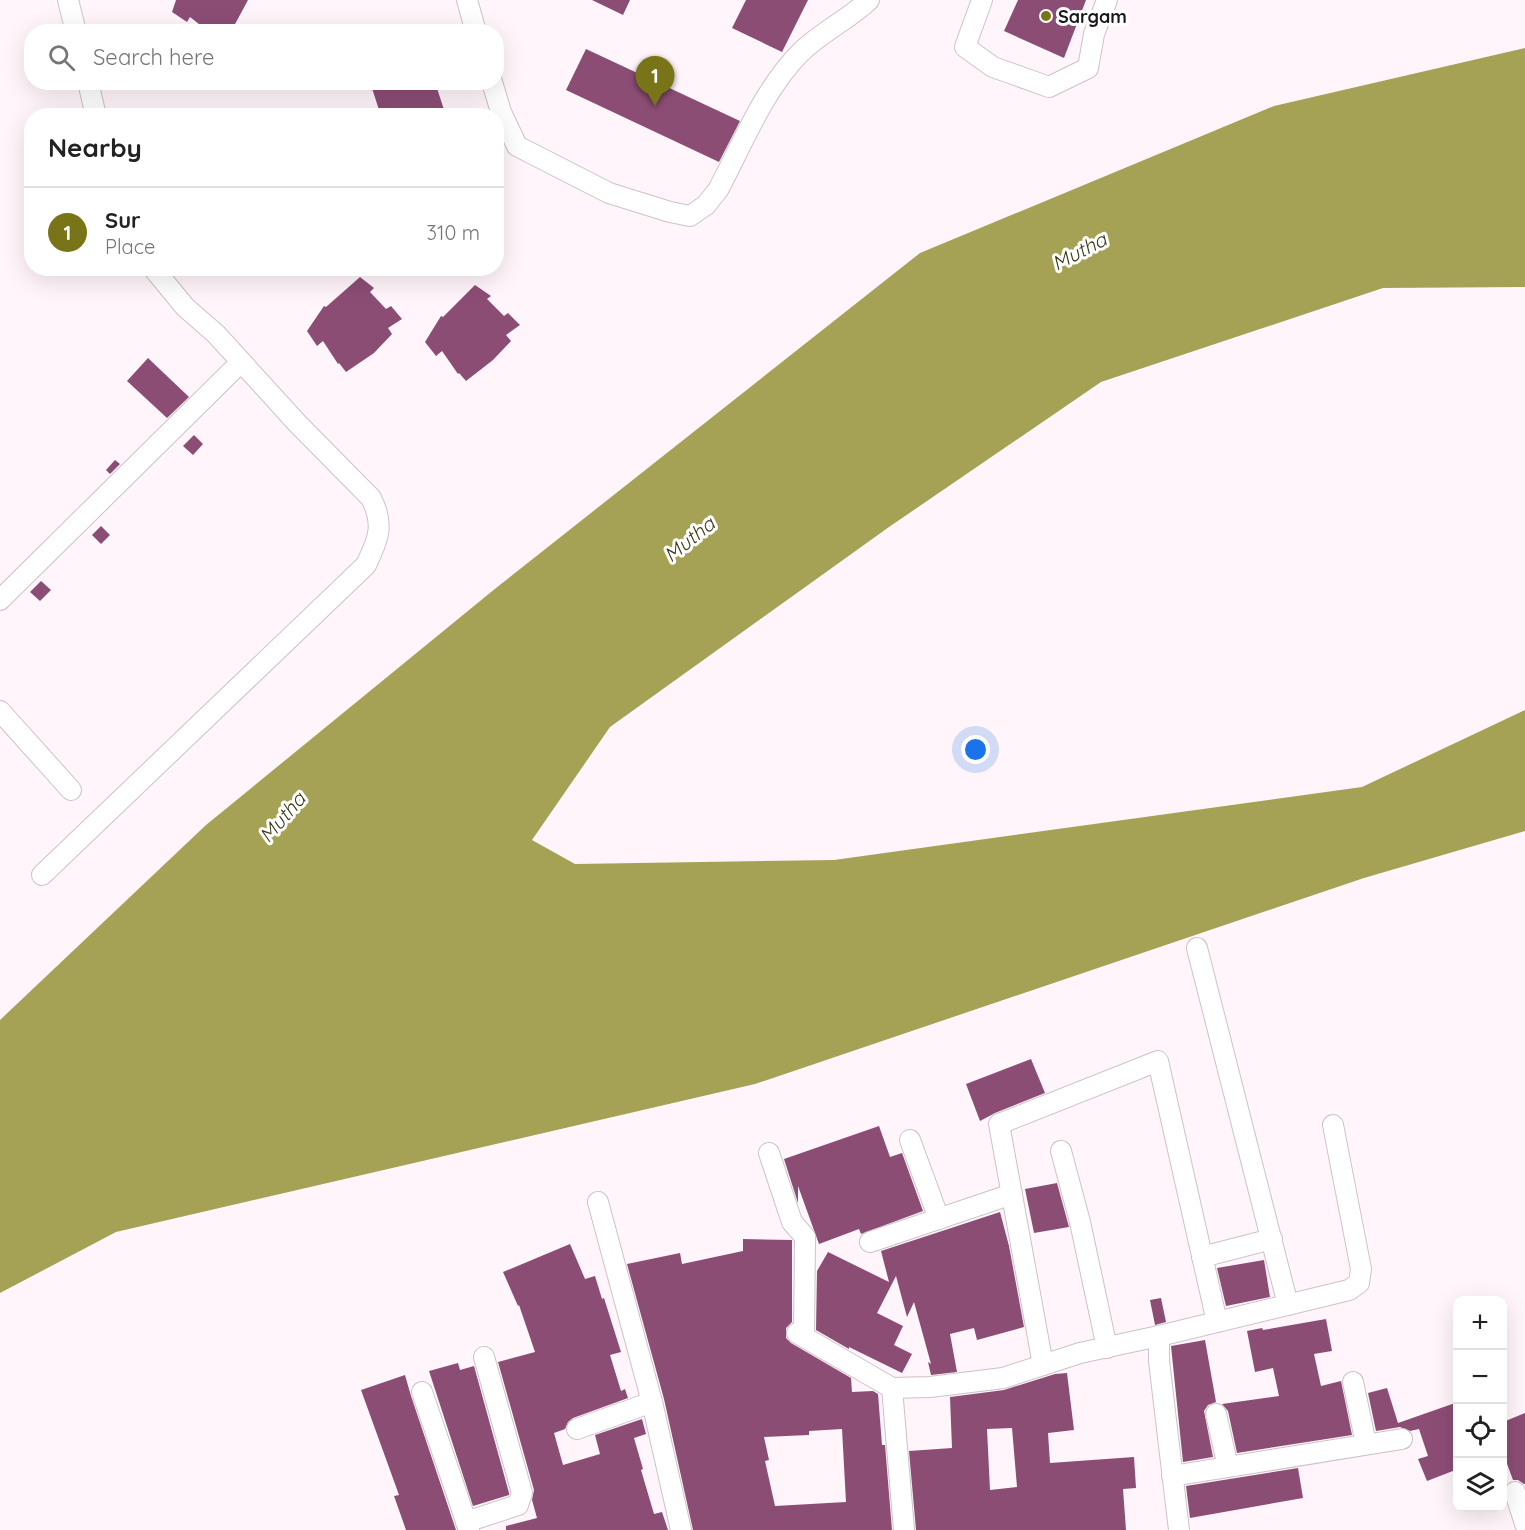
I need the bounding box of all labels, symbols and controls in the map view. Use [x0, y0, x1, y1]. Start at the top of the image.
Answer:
place label: Sargam [1058, 5, 1127, 28]
marker: Sargam [1039, 9, 1053, 23]
search box [24, 24, 504, 90]
icon: search [45, 41, 78, 74]
text: Search here [93, 43, 214, 71]
pin: 1 [636, 57, 674, 106]
text: Nearby [48, 131, 142, 164]
text: Sur [105, 206, 141, 234]
text: 1 [64, 220, 71, 245]
text: 310 m [427, 220, 480, 245]
water label: Mutha [1047, 225, 1112, 276]
text: Place [105, 234, 155, 259]
water label: Mutha [659, 510, 721, 567]
your location [961, 735, 990, 764]
water label: Mutha [253, 785, 312, 847]
map controls [1453, 1296, 1507, 1512]
button: + [1453, 1296, 1507, 1350]
button: − [1453, 1350, 1507, 1404]
button: locate [1453, 1404, 1507, 1458]
button: layers [1453, 1458, 1507, 1512]

